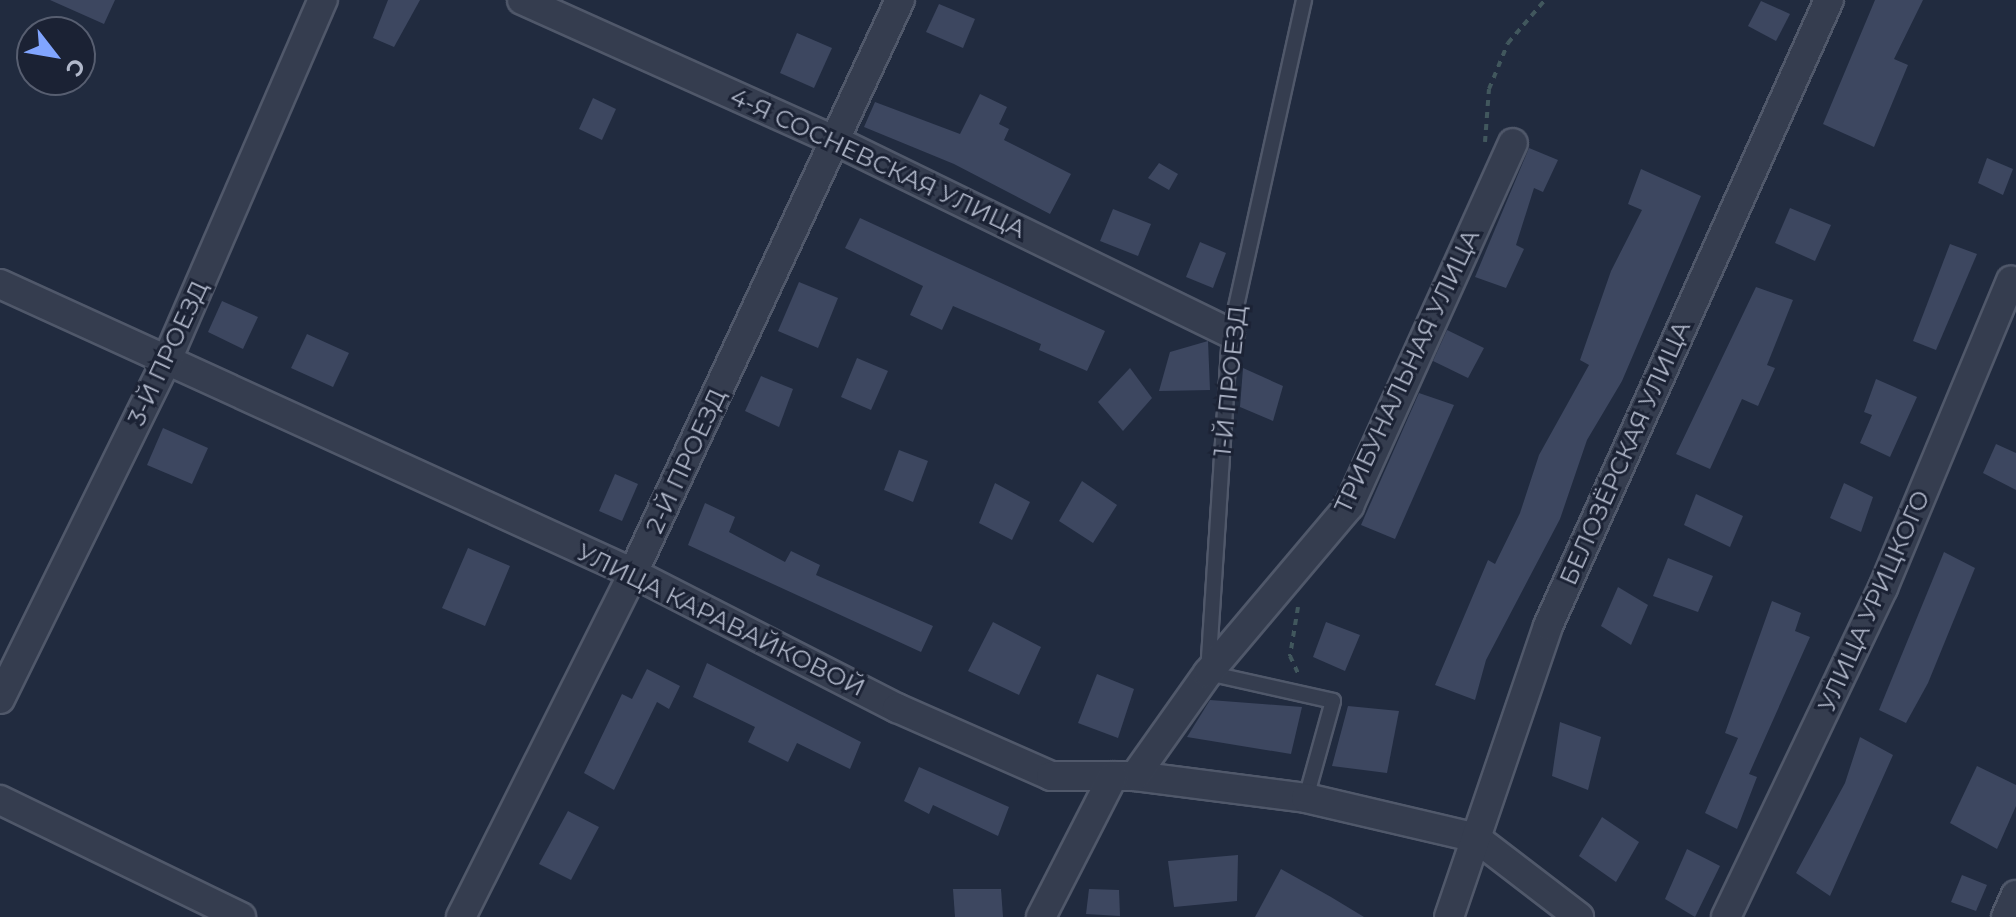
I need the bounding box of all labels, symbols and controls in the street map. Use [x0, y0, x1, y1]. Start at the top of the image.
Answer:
north arrow [16, 16, 96, 96]
text: С [60, 54, 91, 81]
street label: 4-Я СОСНЕВСКАЯ УЛИЦА [726, 82, 1030, 244]
street label: ТРИБУНАЛЬНАЯ УЛИЦА [1329, 225, 1485, 517]
street label: 3-Й ПРОЕЗД [122, 276, 214, 430]
street label: 1-Й ПРОЕЗД [1208, 304, 1252, 458]
street label: БЕЛОЗЁРСКАЯ УЛИЦА [1554, 316, 1696, 590]
street label: 2-Й ПРОЕЗД [640, 384, 732, 538]
street label: УЛИЦА УРИЦКОГО [1812, 486, 1936, 716]
street label: УЛИЦА КАРАВАЙКОВОЙ [572, 538, 870, 702]

